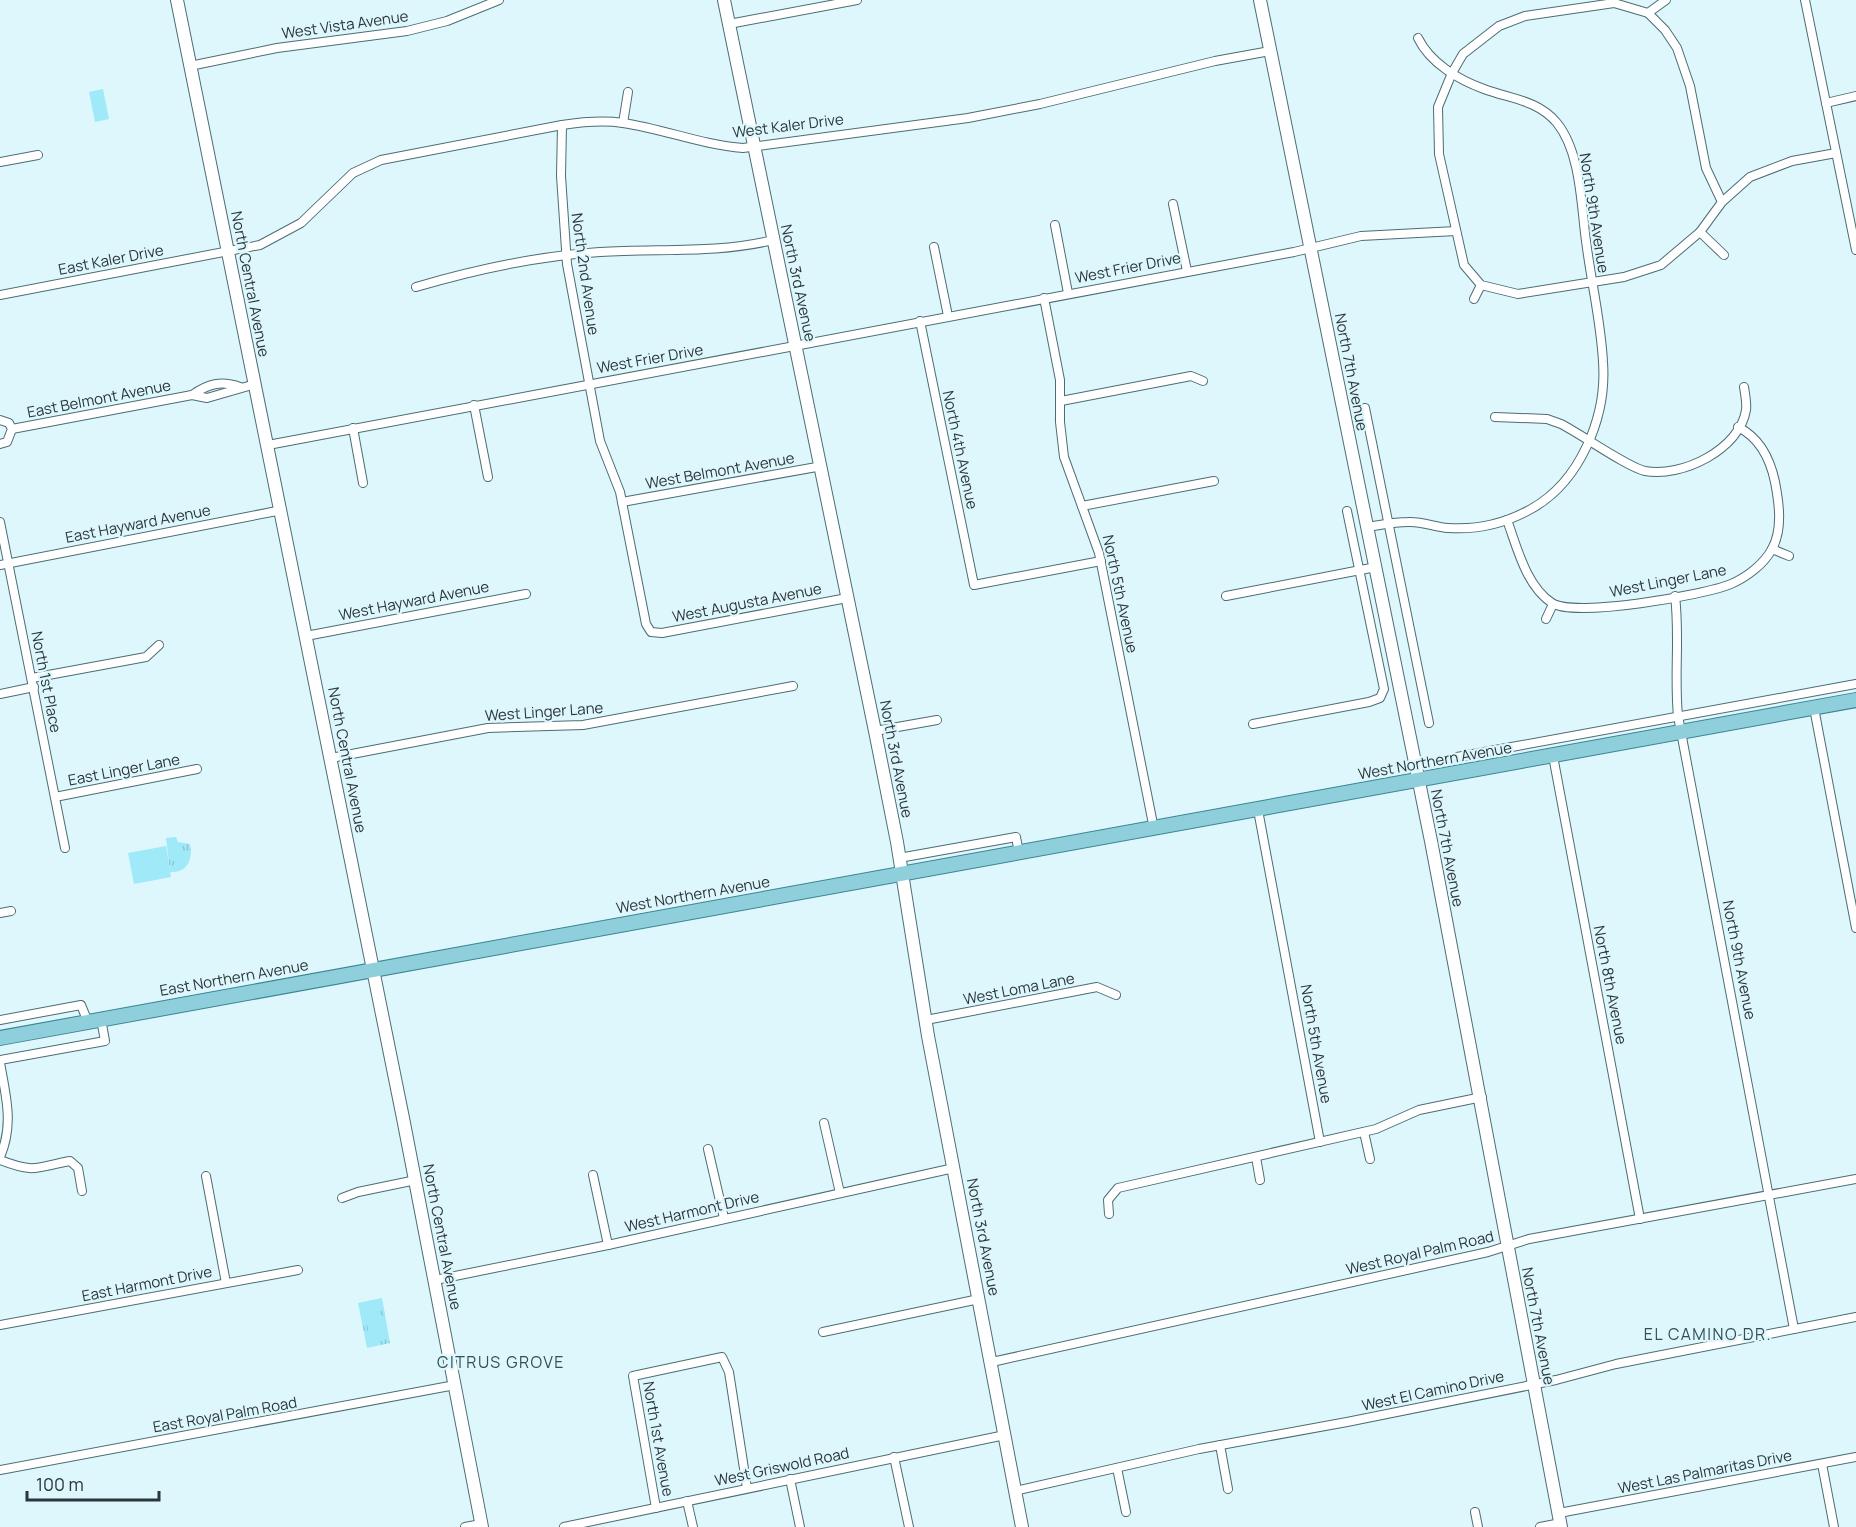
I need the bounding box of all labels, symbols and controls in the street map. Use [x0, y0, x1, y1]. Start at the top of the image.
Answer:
street label: West Vista Avenue [280, 5, 410, 44]
street label: West Kaler Drive [731, 108, 845, 143]
street label: North 9th Avenue [1575, 152, 1614, 275]
street label: North Central Avenue [226, 209, 275, 359]
street label: North 2nd Avenue [567, 212, 604, 337]
street label: North 3rd Avenue [776, 222, 821, 344]
street label: East Kaler Drive [57, 239, 166, 280]
street label: West Frier Drive [1073, 247, 1183, 288]
street label: North 7th Avenue [1330, 311, 1373, 433]
street label: West Frier Drive [595, 339, 705, 378]
street label: East Belmont Avenue [25, 374, 173, 423]
street label: North 4th Avenue [938, 389, 983, 511]
street label: West Belmont Avenue [644, 447, 796, 494]
street label: East Hayward Avenue [63, 499, 213, 548]
street label: North 5th Avenue [1098, 533, 1143, 655]
street label: West Linger Lane [1608, 559, 1728, 602]
street label: West Hayward Avenue [337, 576, 491, 625]
street label: West Augusta Avenue [671, 578, 824, 627]
street label: North 1st Place [26, 629, 67, 735]
street label: North Central Avenue [323, 685, 372, 835]
street label: West Linger Lane [484, 697, 604, 726]
street label: North 3rd Avenue [875, 698, 918, 820]
street label: West Northern Avenue [1356, 737, 1514, 784]
street label: East Linger Lane [66, 748, 182, 791]
street label: North 7th Avenue [1426, 787, 1469, 909]
street label: West Northern Avenue [614, 871, 772, 918]
street label: North 9th Avenue [1718, 898, 1761, 1022]
street label: North 8th Avenue [1589, 924, 1632, 1046]
street label: East Northern Avenue [158, 954, 310, 1001]
street label: West Loma Lane [961, 967, 1077, 1010]
street label: North 5th Avenue [1296, 983, 1337, 1105]
street label: North Central Avenue [418, 1162, 467, 1312]
street label: North 3rd Avenue [962, 1176, 1005, 1298]
street label: West Harmont Drive [623, 1186, 761, 1237]
street label: West Royal Palm Road [1344, 1225, 1496, 1280]
street label: East Harmont Drive [80, 1261, 214, 1306]
street label: North 7th Avenue [1517, 1265, 1560, 1387]
district label: EL CAMINO DR. [1644, 1323, 1772, 1345]
district label: CITRUS GROVE [437, 1351, 565, 1373]
street label: West El Camino Drive [1360, 1365, 1506, 1416]
street label: North 1st Avenue [638, 1380, 679, 1498]
street label: East Royal Palm Road [151, 1391, 299, 1438]
street label: West Griswold Road [713, 1442, 851, 1491]
street label: West Las Palmaritas Drive [1616, 1444, 1794, 1499]
scale bar [27, 1464, 159, 1502]
text: 100 m [36, 1472, 84, 1496]

